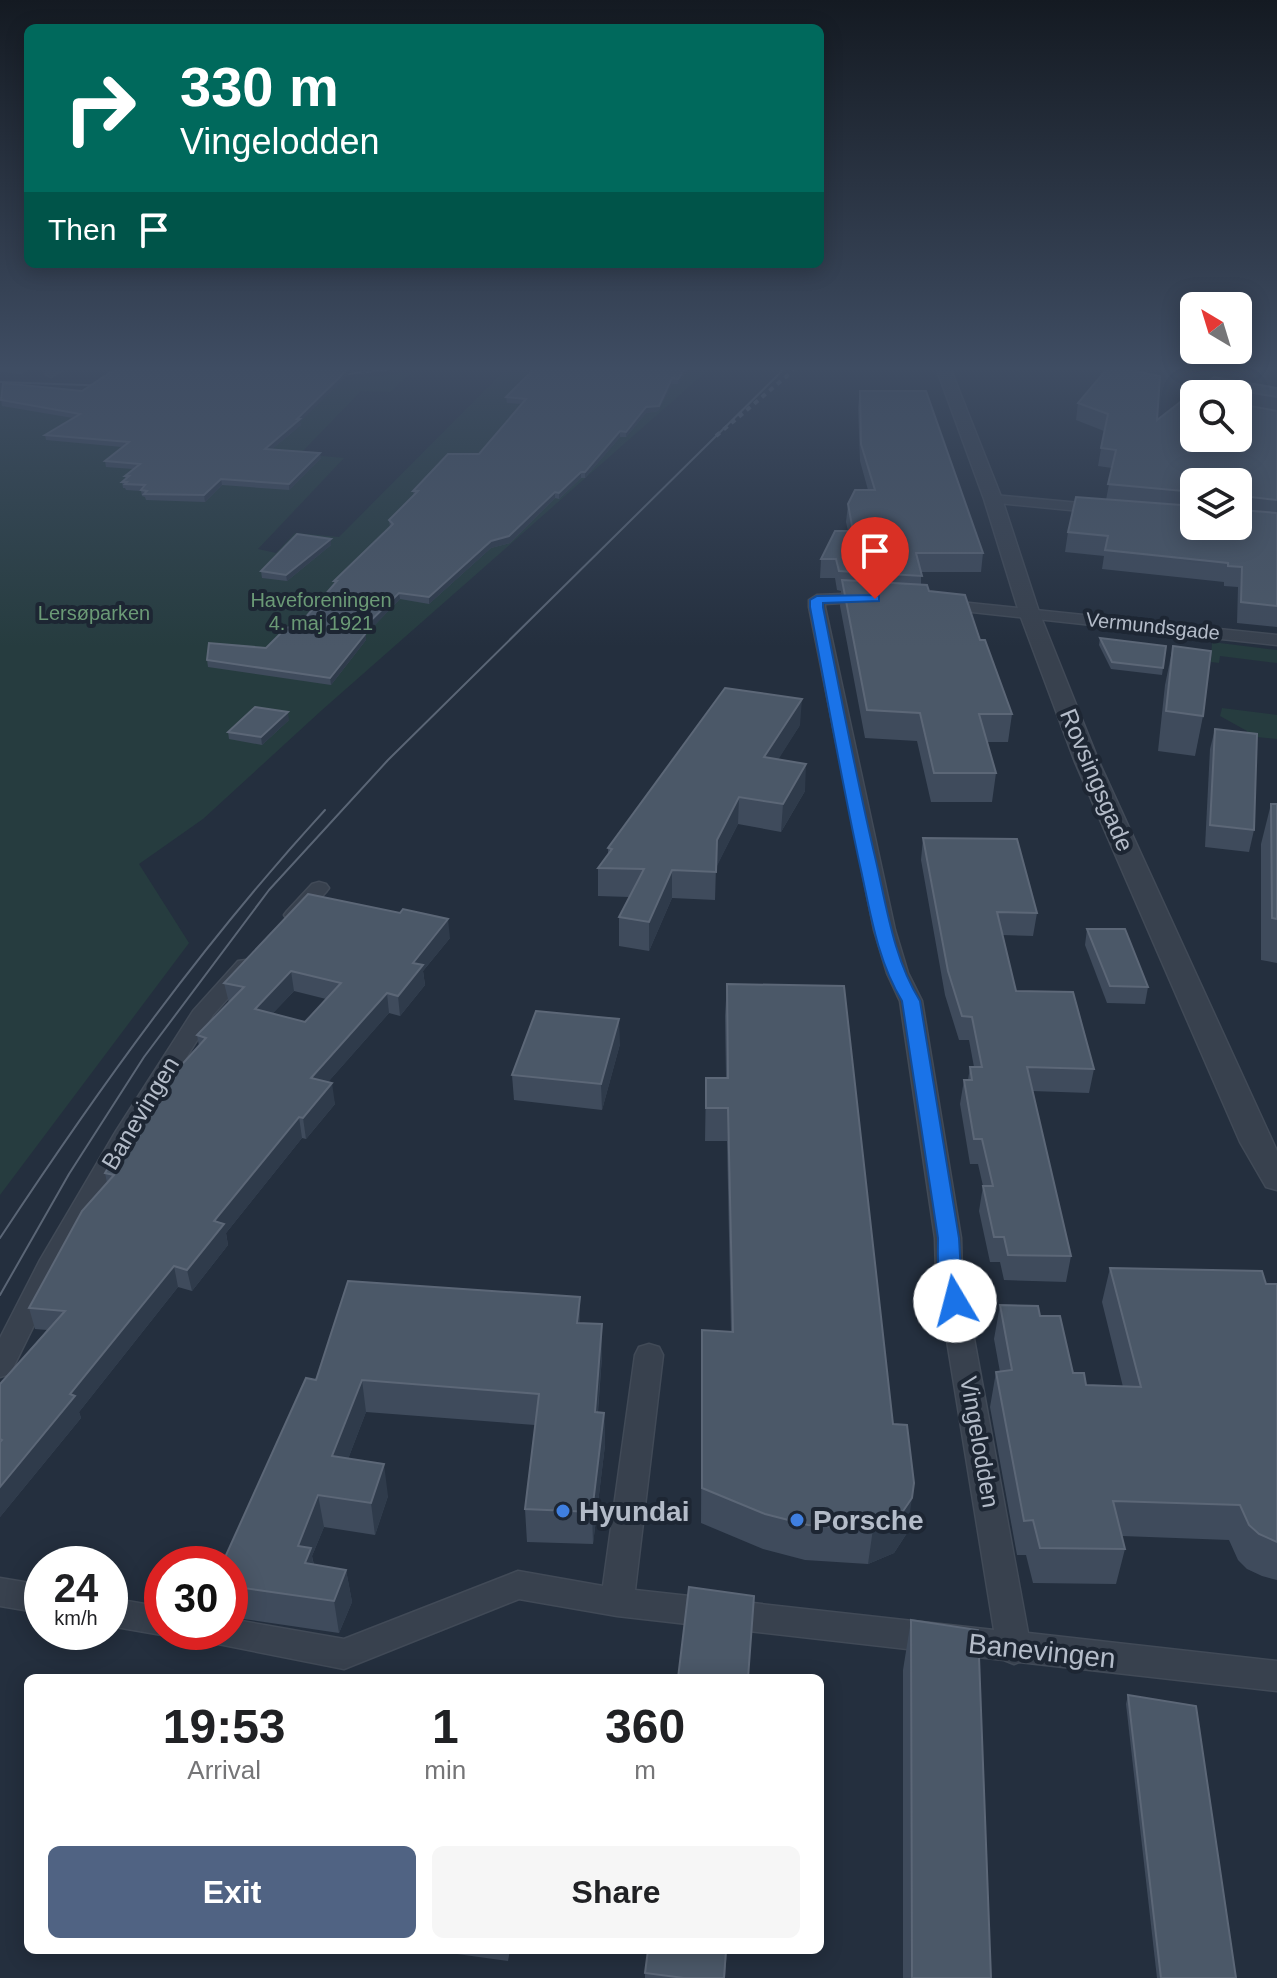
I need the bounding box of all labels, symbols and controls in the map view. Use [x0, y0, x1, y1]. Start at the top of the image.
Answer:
text: 330 m [180, 55, 339, 118]
icon: right [48, 56, 152, 160]
text: Vingelodden [180, 121, 380, 162]
icon: arrive [132, 208, 176, 252]
text: Then [48, 213, 116, 246]
north arrow [1180, 292, 1252, 364]
map controls [1180, 292, 1252, 540]
button: search [1180, 380, 1252, 452]
button: layers [1180, 468, 1252, 540]
pin [841, 517, 909, 599]
icon: arrive [853, 529, 897, 573]
park label: Haveforeningen 4. maj 1921 [250, 589, 392, 634]
park label: Lersøparken [38, 602, 150, 624]
street label: Vermundsgade [1085, 608, 1221, 644]
street label: Rovsingsgade [1055, 705, 1139, 855]
street label: Banevingen [96, 1052, 184, 1174]
position arrow [913, 1259, 997, 1343]
street label: Vingelodden [955, 1374, 1005, 1510]
place label: Hyundai [579, 1496, 689, 1527]
marker: Hyundai [554, 1502, 572, 1520]
place label: Porsche [813, 1505, 924, 1536]
marker: Porsche [788, 1511, 806, 1529]
speed limit sign: 30 [144, 1546, 248, 1650]
text: 24 [54, 1566, 98, 1610]
text: km/h [54, 1607, 98, 1629]
street label: Banevingen [967, 1628, 1117, 1674]
text: 19:53 [163, 1700, 286, 1753]
text: 1 [432, 1700, 459, 1753]
text: 360 [605, 1700, 685, 1753]
text: Arrival [187, 1755, 261, 1785]
text: min [424, 1755, 466, 1785]
text: m [634, 1755, 656, 1785]
button: Exit [48, 1846, 416, 1938]
button: Share [432, 1846, 800, 1938]

